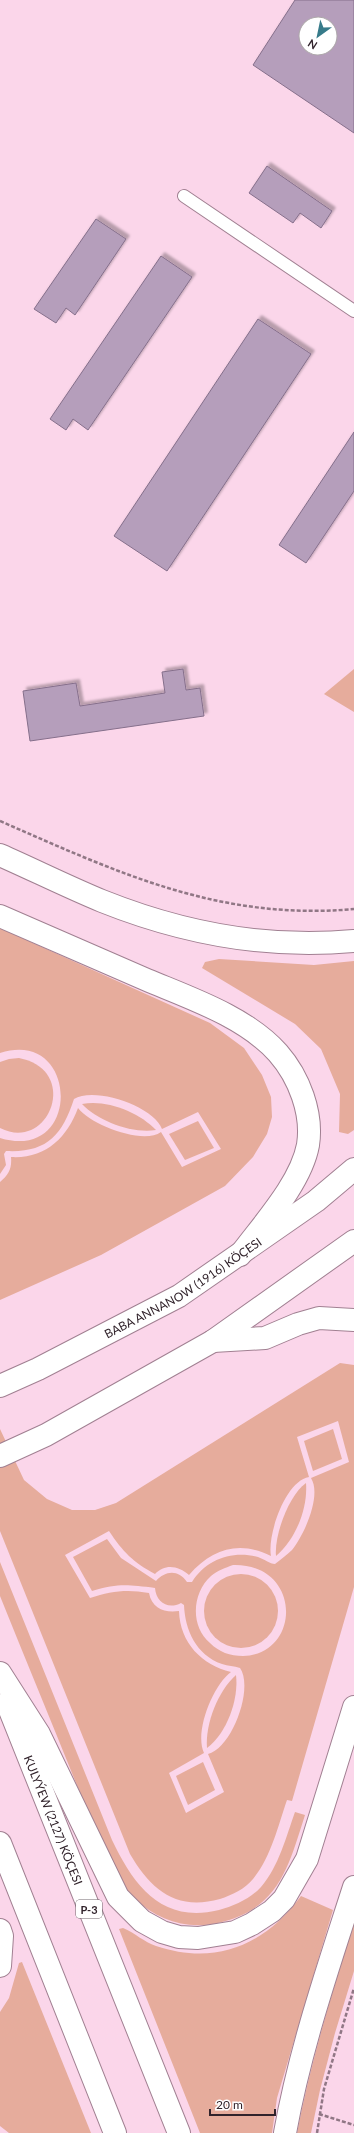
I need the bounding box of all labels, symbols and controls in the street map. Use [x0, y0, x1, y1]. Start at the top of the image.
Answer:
north arrow [298, 16, 338, 56]
text: N [305, 37, 319, 53]
street label: BABA ANNANOW (1916) KÖÇESI [102, 1234, 264, 1341]
street label: KULYÝEW (2127) KÖÇESI [21, 1753, 86, 1887]
road number: P-3 [76, 1900, 102, 1918]
scale bar [210, 2091, 275, 2117]
text: 20 m [216, 2097, 243, 2112]

